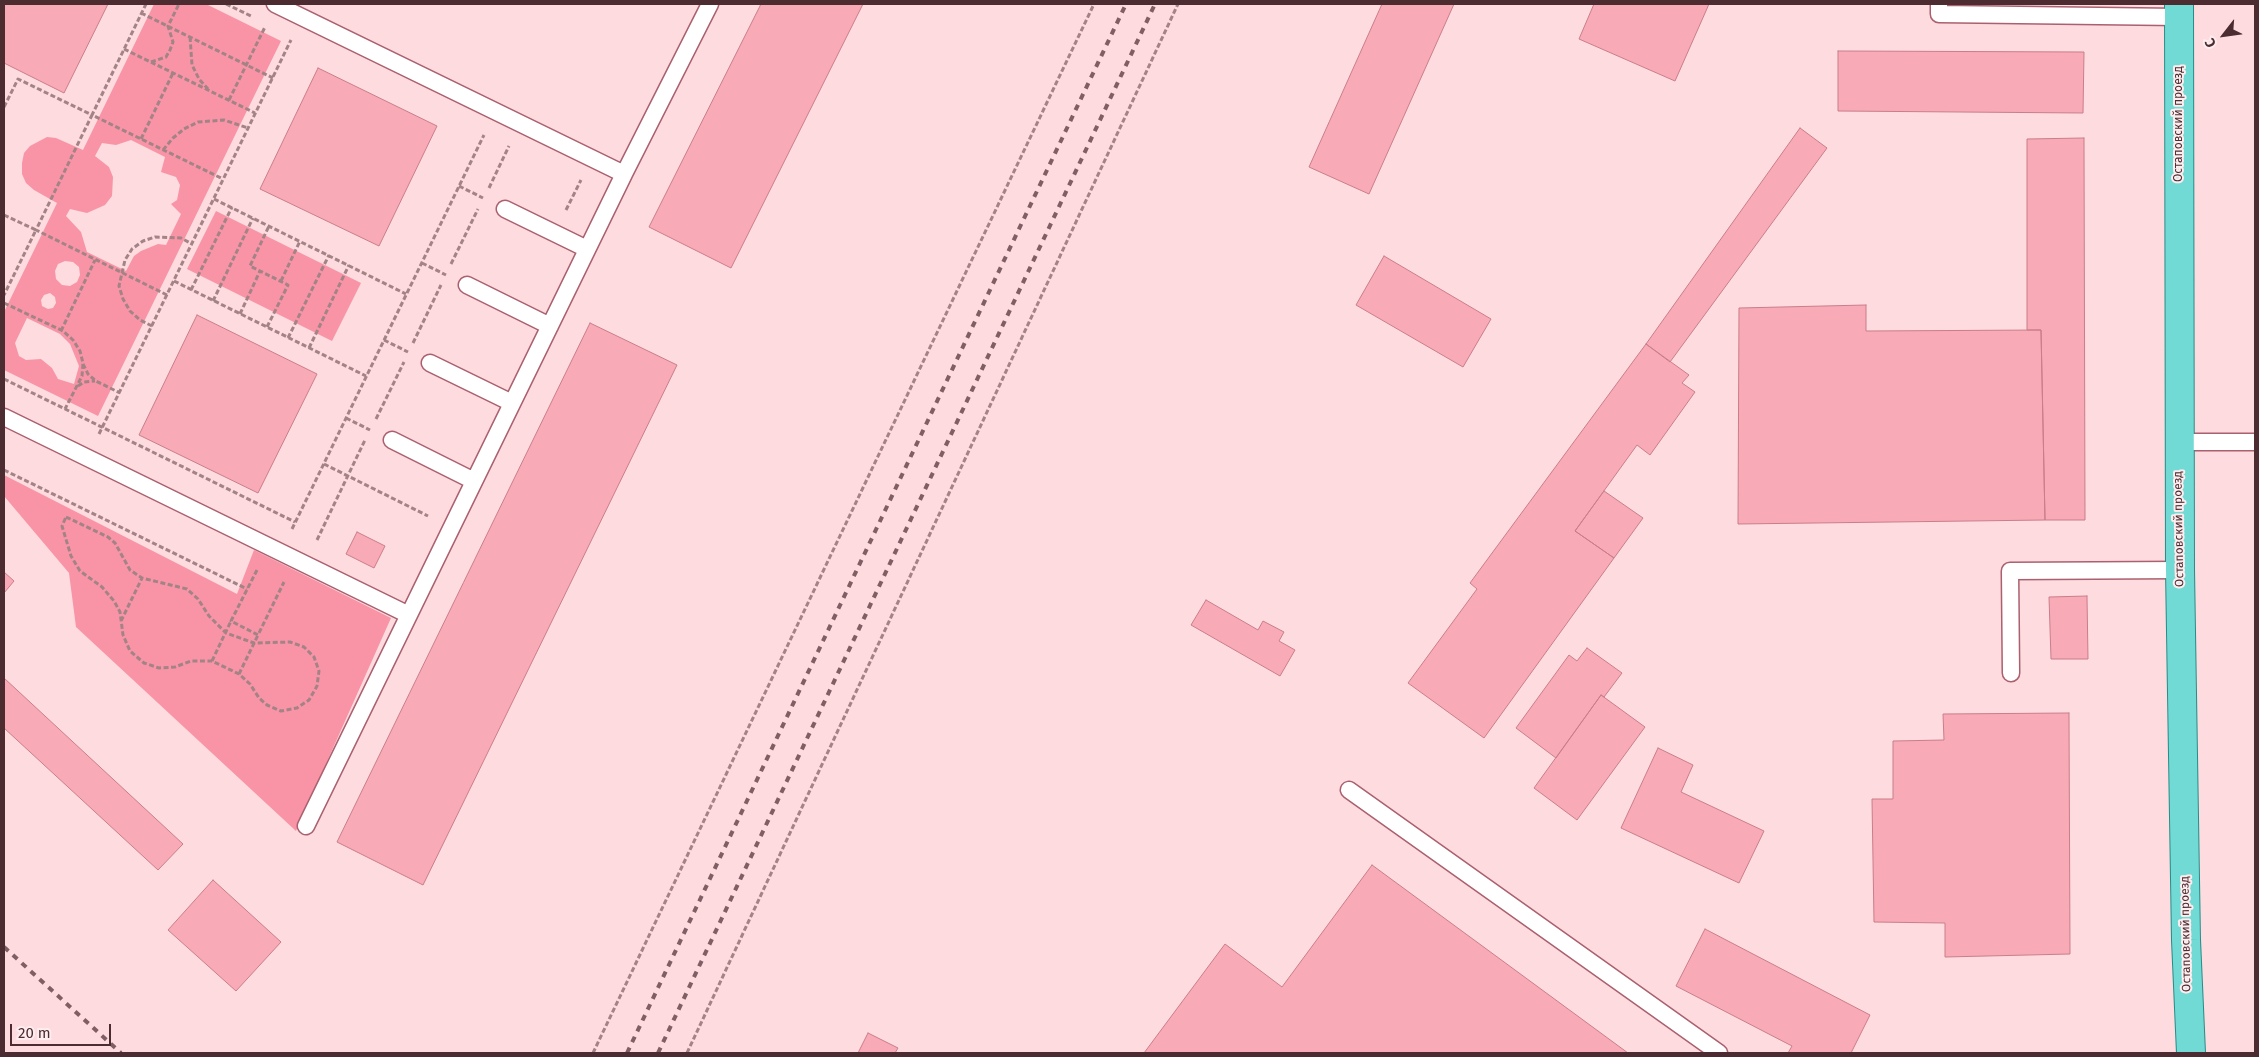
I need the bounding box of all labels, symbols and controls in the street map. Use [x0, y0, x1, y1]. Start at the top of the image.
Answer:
north arrow [2199, 10, 2249, 60]
text: С [2201, 35, 2220, 50]
street label: Остаповский проезд [2172, 66, 2186, 182]
street label: Остаповский проезд [2171, 471, 2187, 587]
street label: Остаповский проезд [2178, 876, 2194, 992]
scale bar [12, 1014, 114, 1046]
text: 20 m [18, 1024, 51, 1042]

